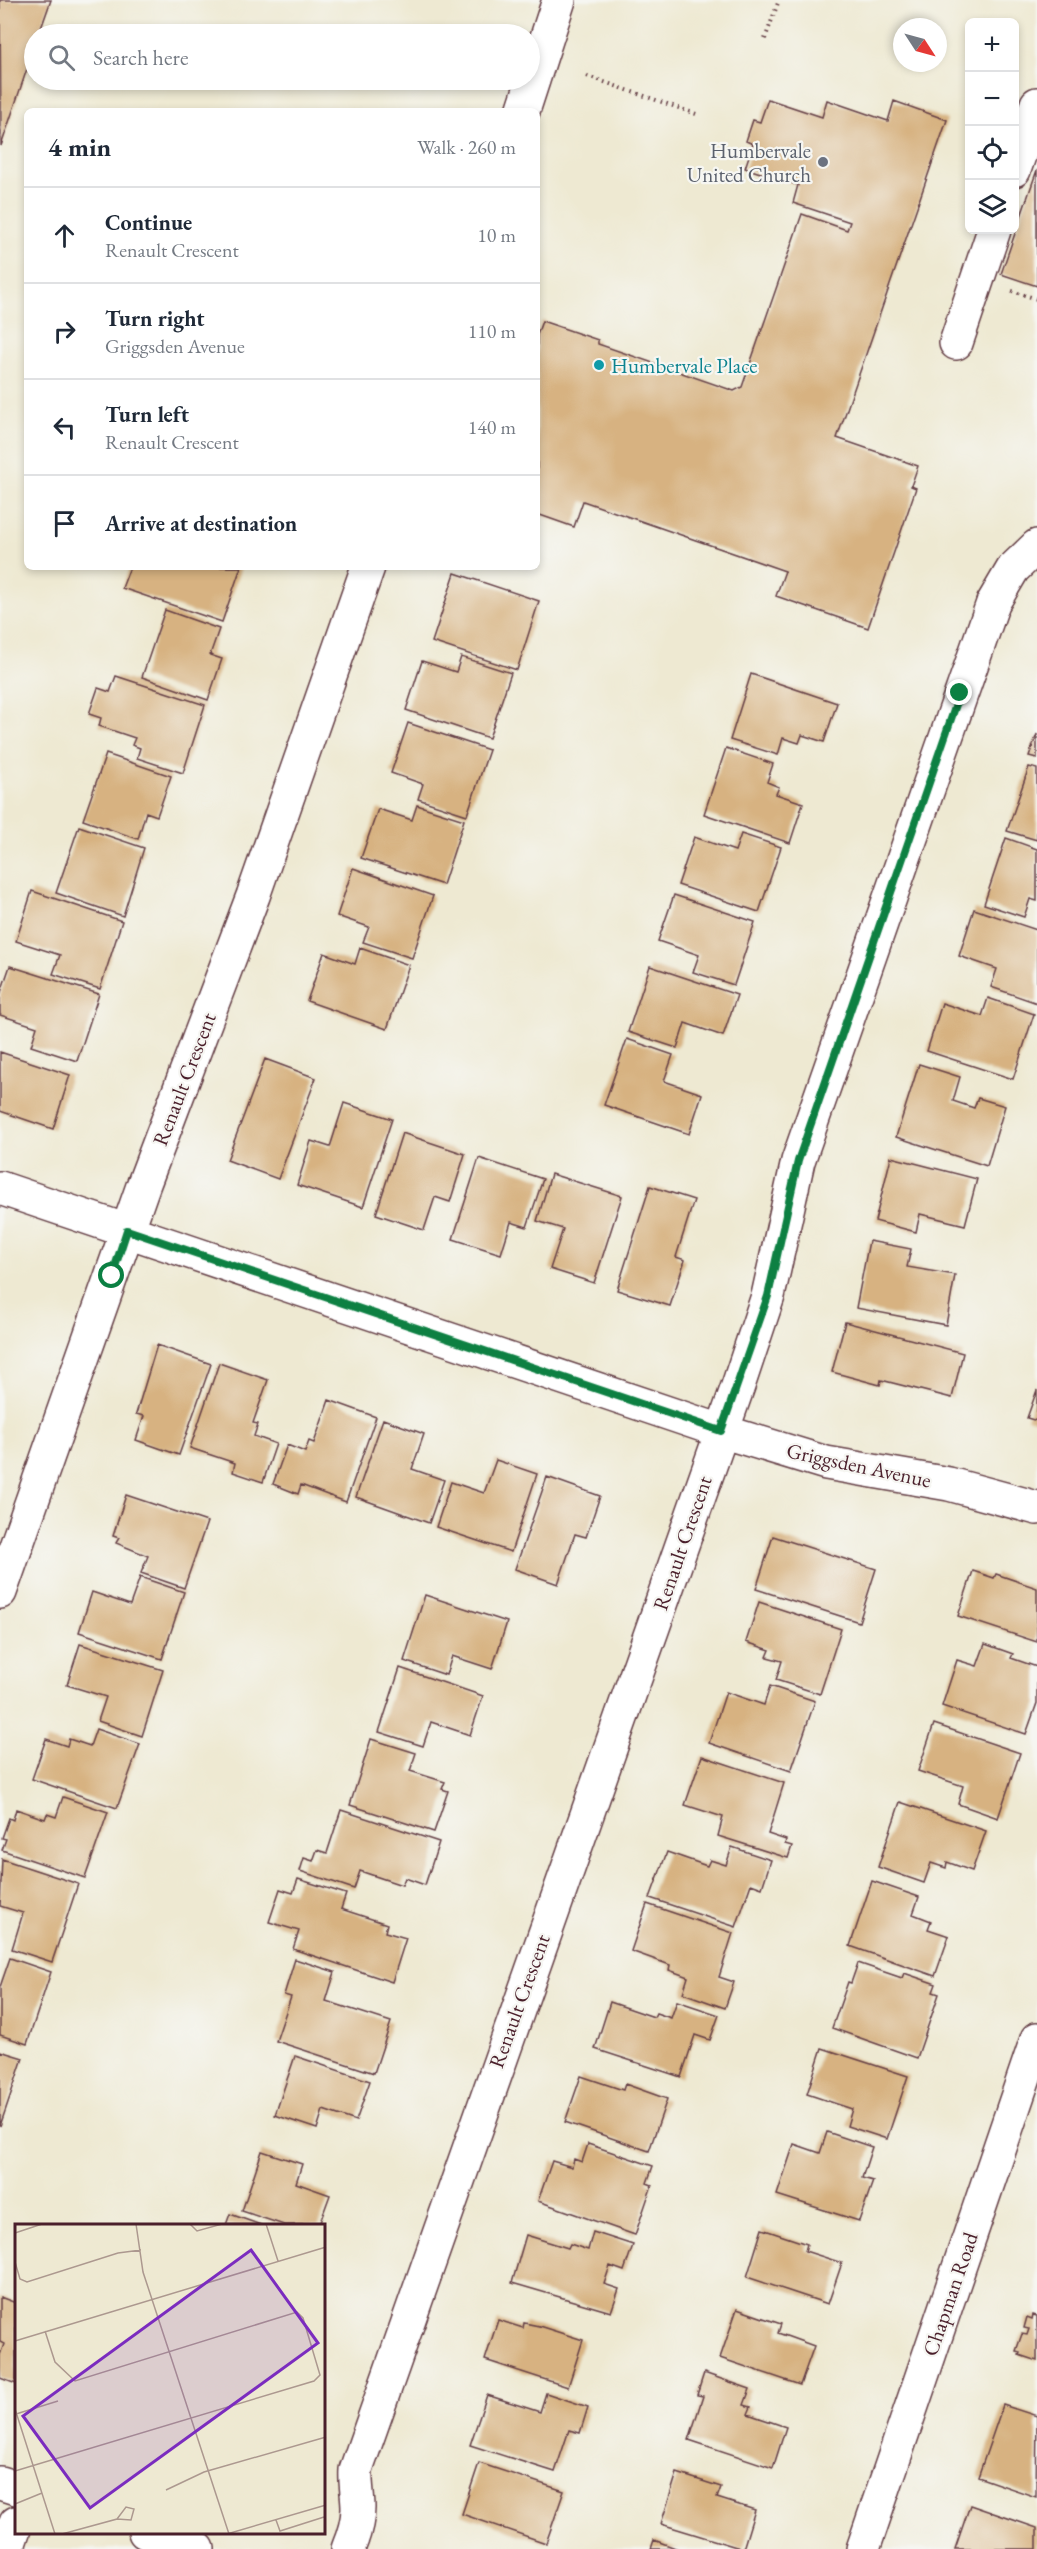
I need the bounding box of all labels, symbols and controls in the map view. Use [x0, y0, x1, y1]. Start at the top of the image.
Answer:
north arrow [893, 18, 947, 72]
map controls [965, 18, 1019, 234]
button: + [965, 18, 1019, 72]
search box [24, 24, 540, 90]
icon: search [45, 41, 78, 74]
text: Search here [93, 43, 188, 72]
button: − [965, 72, 1019, 126]
button: locate [965, 126, 1019, 180]
text: 4 min [48, 130, 111, 164]
text: Walk · 260 m [417, 134, 516, 160]
place label: Humbervale United Church [687, 137, 811, 188]
marker: Humbervale United Church [816, 155, 830, 169]
button: layers [965, 180, 1019, 234]
text: Continue [105, 208, 192, 237]
icon: ahead [48, 219, 81, 252]
text: 10 m [477, 222, 516, 248]
text: Renault Crescent [105, 237, 239, 263]
text: Turn right [105, 304, 204, 333]
icon: right [48, 315, 81, 348]
text: 110 m [468, 318, 516, 344]
text: Griggsden Avenue [105, 333, 245, 359]
place label: Humbervale Place [611, 352, 757, 379]
marker: Humbervale Place [592, 358, 606, 372]
text: Turn left [105, 400, 189, 429]
icon: left [48, 411, 81, 444]
text: 140 m [468, 414, 516, 440]
text: Renault Crescent [105, 429, 239, 455]
icon: arrive [48, 507, 81, 540]
text: Arrive at destination [105, 509, 297, 538]
route end [946, 679, 972, 705]
street label: Renault Crescent [146, 1008, 222, 1149]
route start [98, 1262, 124, 1288]
street label: Griggsden Avenue [784, 1437, 934, 1493]
street label: Renault Crescent [646, 1472, 718, 1614]
street label: Renault Crescent [482, 1930, 556, 2072]
inset map [15, 2224, 326, 2534]
street label: Chapman Road [916, 2228, 984, 2359]

